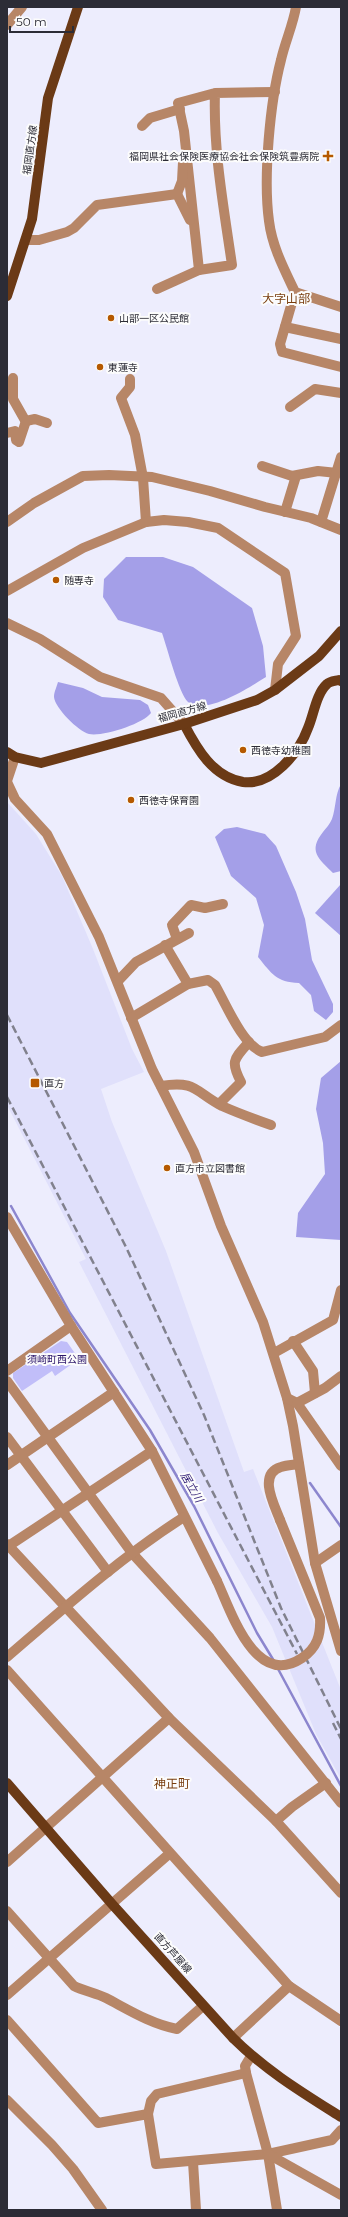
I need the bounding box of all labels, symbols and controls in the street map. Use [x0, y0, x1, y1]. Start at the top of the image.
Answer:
scale bar [10, 8, 73, 34]
text: 50 m [16, 14, 47, 29]
street label: 福岡直方線 [20, 124, 40, 176]
place label: 福岡県社会保険医療協会社会保険筑豊病院 [129, 150, 319, 163]
marker: 福岡県社会保険医療協会社会保険筑豊病院 [322, 150, 334, 162]
district label: 大字山部 [262, 291, 310, 306]
place label: 山部一区公民館 [119, 312, 189, 325]
marker: 山部一区公民館 [106, 313, 116, 323]
place label: 東蓮寺 [108, 361, 138, 374]
marker: 東蓮寺 [95, 362, 105, 372]
place label: 随専寺 [64, 574, 94, 587]
marker: 随専寺 [51, 575, 61, 585]
street label: 福岡直方線 [156, 699, 208, 725]
place label: 西徳寺幼稚園 [251, 744, 311, 757]
marker: 西徳寺幼稚園 [238, 745, 248, 755]
place label: 西徳寺保育園 [139, 794, 199, 807]
marker: 西徳寺保育園 [126, 795, 136, 805]
marker: 直方 [29, 1077, 41, 1089]
place label: 直方 [44, 1077, 64, 1090]
place label: 直方市立図書館 [175, 1162, 245, 1175]
marker: 直方市立図書館 [162, 1163, 172, 1173]
park label: 須崎町西公園 [27, 1353, 87, 1366]
water label: 居立川 [178, 1469, 207, 1506]
district label: 神正町 [154, 1776, 190, 1791]
street label: 直方芦屋線 [151, 1930, 195, 1976]

